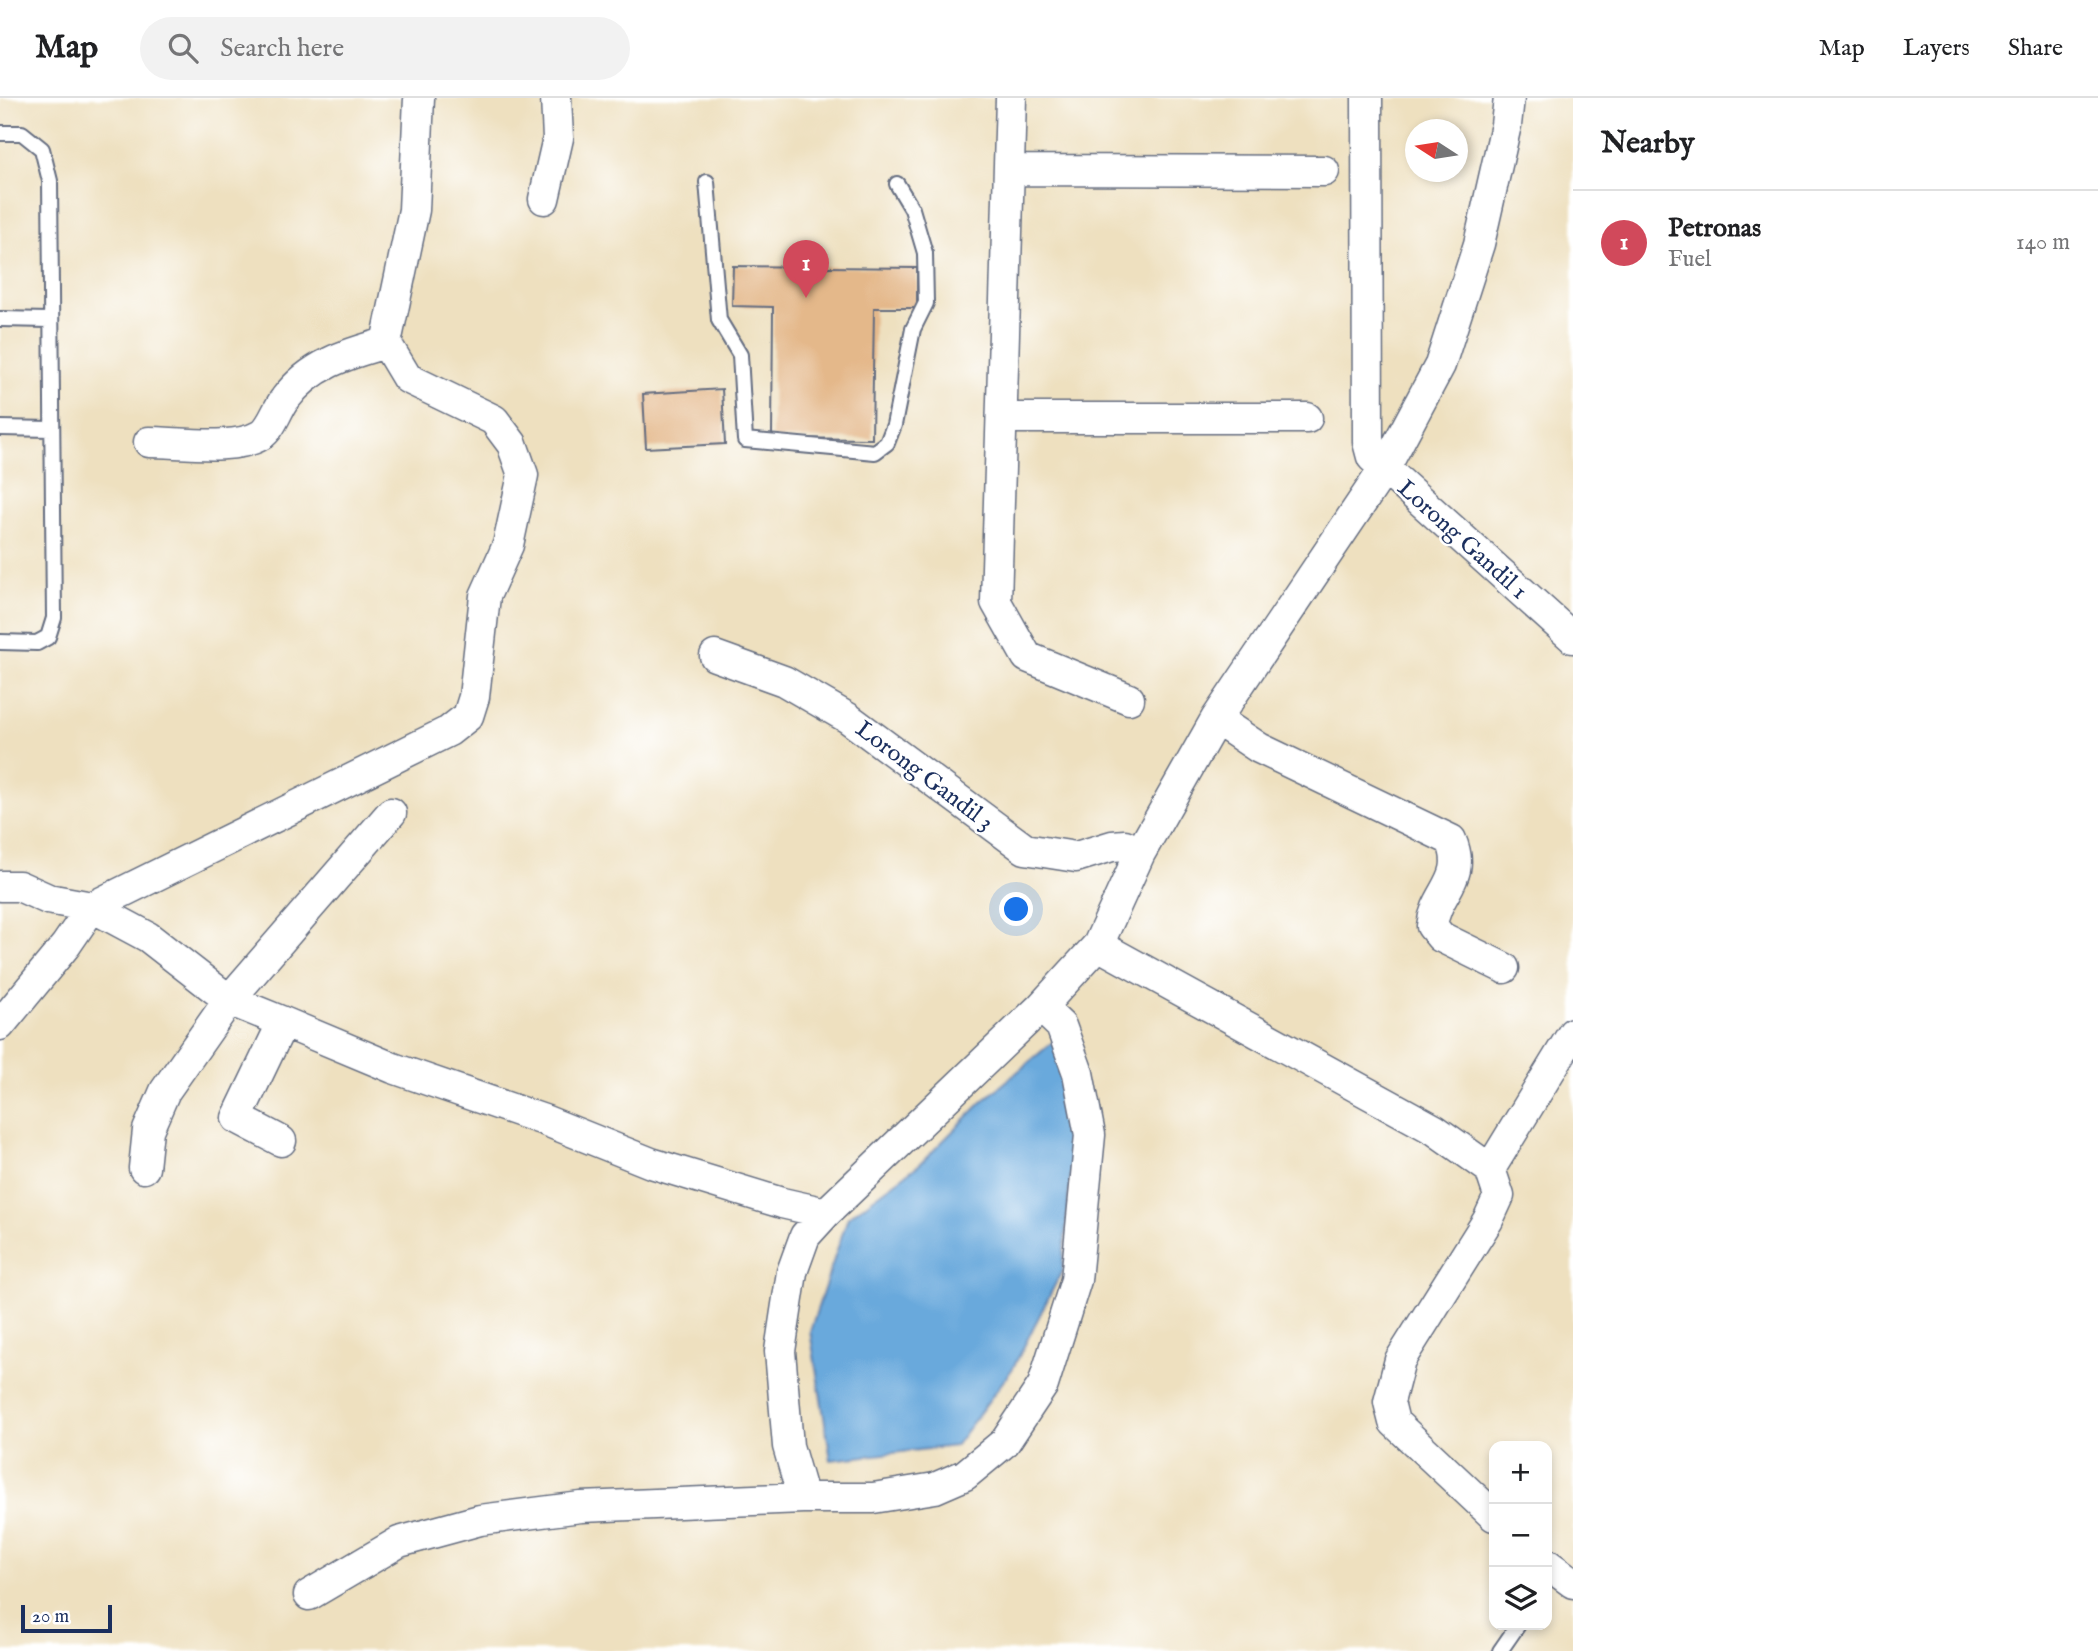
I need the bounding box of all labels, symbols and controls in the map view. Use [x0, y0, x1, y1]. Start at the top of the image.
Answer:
search box [140, 17, 630, 80]
text: Map [35, 27, 98, 69]
icon: search [164, 29, 202, 67]
text: Search here [220, 32, 344, 65]
text: Map [1819, 33, 1865, 64]
text: Layers [1903, 33, 1970, 64]
text: Share [2008, 33, 2063, 64]
north arrow [1405, 119, 1468, 182]
text: Nearby [1601, 125, 1694, 163]
text: Petronas [1668, 212, 1761, 245]
text: 1 [1620, 228, 1628, 257]
text: 140 m [2016, 228, 2070, 257]
pin: 1 [783, 240, 829, 298]
text: Fuel [1668, 245, 1711, 274]
street label: Lorong Gandil 1 [1390, 473, 1534, 607]
street label: Lorong Gandil 3 [849, 714, 999, 838]
your location [999, 892, 1033, 926]
map controls [1489, 1441, 1552, 1630]
button: + [1489, 1441, 1552, 1504]
button: − [1489, 1504, 1552, 1567]
button: layers [1489, 1567, 1552, 1630]
scale bar [21, 1602, 112, 1634]
text: 20 m [32, 1605, 69, 1629]

